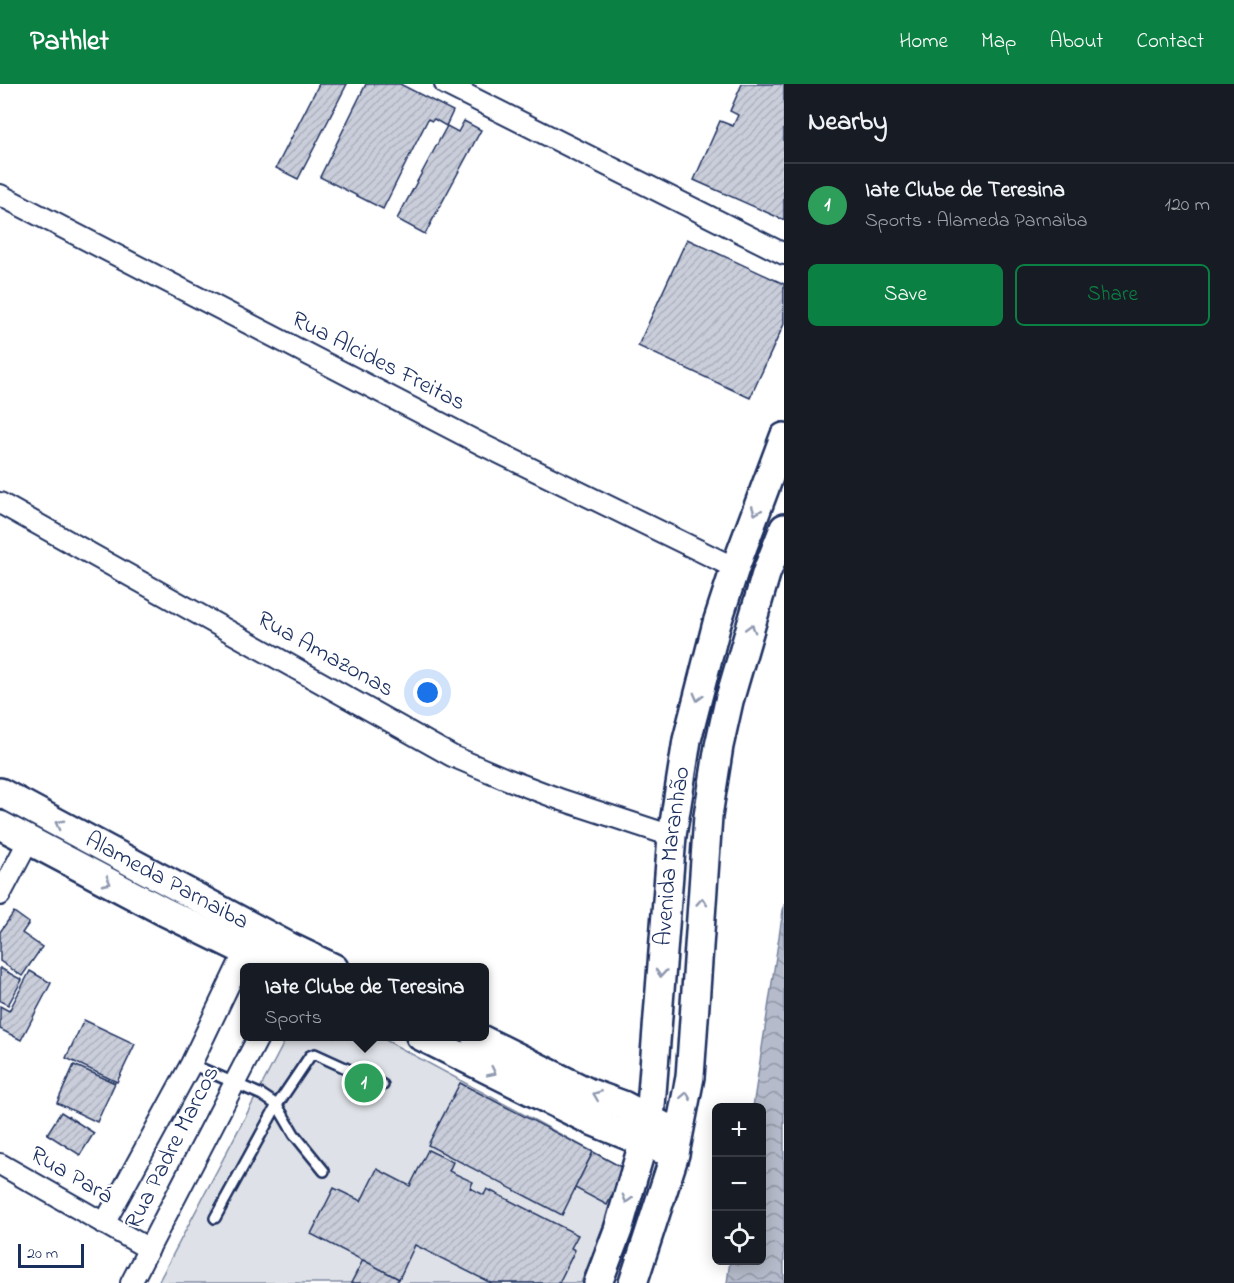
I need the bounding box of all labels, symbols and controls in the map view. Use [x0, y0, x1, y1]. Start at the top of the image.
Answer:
text: Pathlet [30, 22, 109, 63]
text: Home [899, 27, 948, 57]
text: Map [981, 27, 1016, 57]
text: About [1049, 27, 1103, 57]
text: Contact [1136, 27, 1204, 57]
text: Nearby [808, 104, 887, 142]
text: Iate Clube de Teresina [865, 175, 1065, 207]
text: 1 [824, 191, 831, 220]
text: 120 m [1165, 191, 1210, 220]
text: Sports · Alameda Parnaiba [865, 207, 1087, 236]
button: Save [808, 264, 1003, 326]
button: Share [1015, 264, 1210, 326]
street label: Rua Alcides Freitas [285, 303, 471, 421]
one-way arrow [751, 505, 763, 516]
street label: Rua Amazonas [250, 603, 400, 707]
one-way arrow [744, 624, 756, 634]
your location [413, 678, 442, 707]
one-way arrow [693, 692, 706, 702]
street label: Avenida Maranhão [646, 764, 700, 947]
one-way arrow [55, 820, 65, 831]
street label: Alameda Parnaiba [78, 823, 255, 939]
one-way arrow [101, 875, 112, 886]
one-way arrow [695, 898, 708, 907]
popup [240, 963, 489, 1041]
one-way arrow [655, 969, 668, 978]
text: Iate Clube de Teresina [265, 972, 464, 1004]
text: Sports [265, 1004, 322, 1033]
street label: Rua Padre Marcos [117, 1060, 229, 1236]
pin: 1 [344, 1060, 384, 1106]
one-way arrow [485, 1064, 496, 1076]
one-way arrow [592, 1090, 603, 1102]
one-way arrow [679, 1092, 692, 1102]
map controls [712, 1103, 766, 1265]
button: + [712, 1103, 766, 1157]
street label: Rua Pará [23, 1138, 119, 1214]
button: − [712, 1157, 766, 1211]
one-way arrow [622, 1193, 634, 1204]
button: locate [712, 1211, 766, 1265]
scale bar [18, 1241, 84, 1268]
text: 20 m [27, 1242, 58, 1266]

